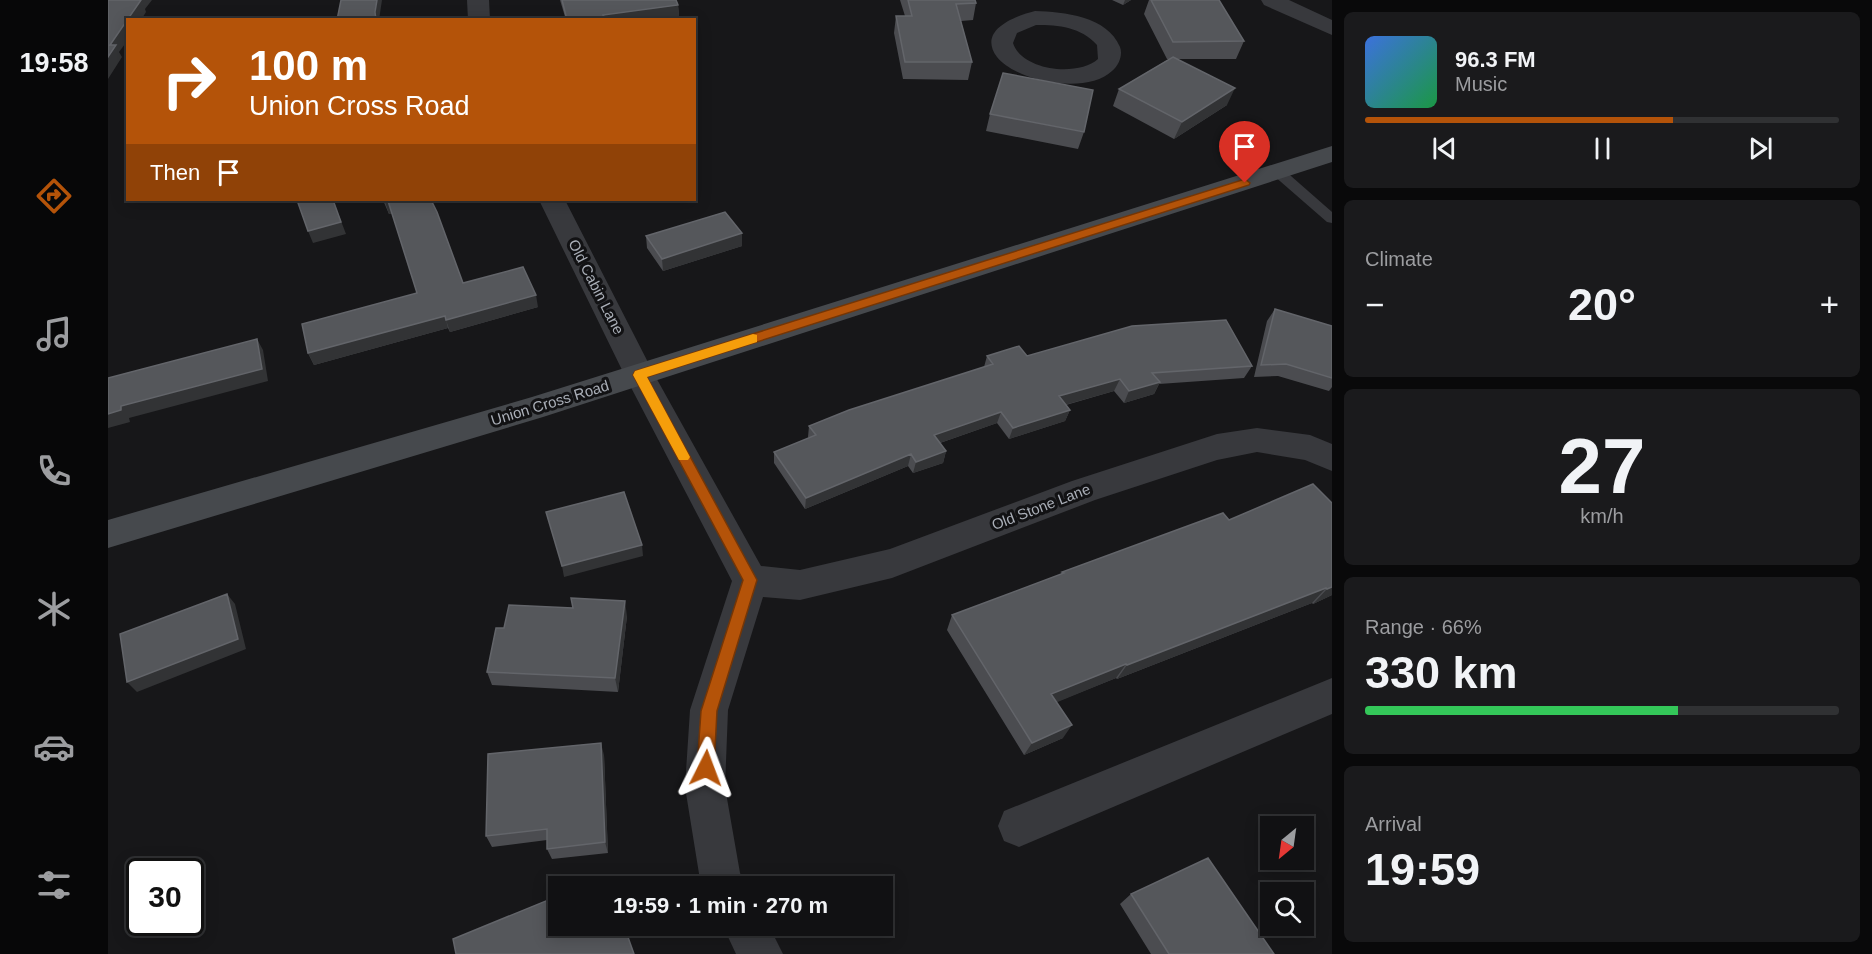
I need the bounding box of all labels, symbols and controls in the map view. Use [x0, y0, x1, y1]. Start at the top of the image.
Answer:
icon: right [150, 42, 228, 120]
text: 100 m [249, 42, 368, 89]
text: 96.3 FM [1455, 47, 1536, 72]
text: 19:58 [19, 48, 89, 78]
text: Music [1455, 73, 1507, 95]
text: Union Cross Road [249, 91, 470, 121]
pin [1219, 121, 1270, 183]
icon: arrive [1228, 130, 1261, 163]
icon: previous [1428, 132, 1461, 165]
icon: pause [1586, 132, 1619, 165]
icon: next [1744, 132, 1777, 165]
icon: arrive [212, 156, 245, 189]
text: Then [150, 160, 200, 185]
icon: directions [33, 175, 75, 217]
street label: Old Cabin Lane [565, 236, 628, 337]
text: Climate [1365, 248, 1433, 270]
text: 20° [1568, 279, 1636, 330]
text: − [1365, 286, 1384, 323]
text: + [1820, 286, 1839, 323]
icon: music [33, 313, 75, 355]
street label: Union Cross Road [489, 376, 611, 429]
text: 27 [1559, 422, 1645, 510]
icon: phone [33, 450, 75, 492]
street label: Old Stone Lane [989, 480, 1093, 533]
text: km/h [1580, 505, 1624, 527]
icon: climate [33, 588, 75, 630]
text: Range · 66% [1365, 616, 1482, 638]
text: 330 km [1365, 647, 1518, 698]
icon: car [33, 726, 75, 768]
position arrow [674, 736, 738, 800]
text: Arrival [1365, 813, 1422, 835]
north arrow [1260, 816, 1314, 870]
map controls [1260, 816, 1314, 936]
text: 19:59 [1365, 844, 1480, 895]
speed limit sign: 30 [126, 858, 204, 936]
icon: filters [33, 864, 75, 906]
button: search [1260, 882, 1314, 936]
text: 19:59 · 1 min · 270 m [613, 893, 828, 918]

